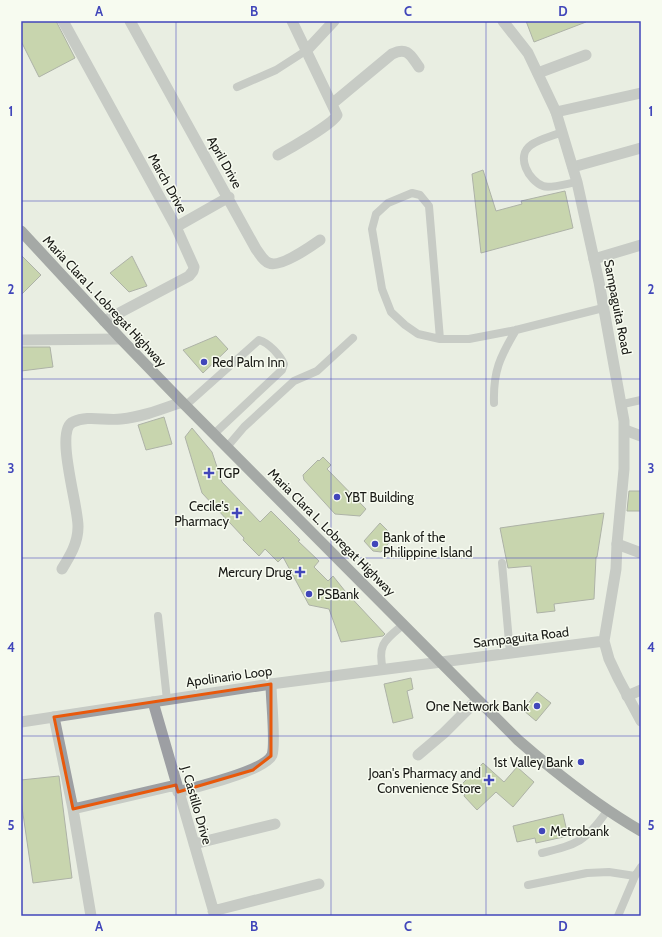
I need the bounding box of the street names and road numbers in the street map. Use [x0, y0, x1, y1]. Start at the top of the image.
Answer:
street label: April Drive [204, 133, 246, 191]
street label: March Drive [145, 150, 191, 216]
street label: Maria Clara L. Lobregat Highway [40, 232, 170, 370]
street label: Sampaguita Road [601, 258, 635, 356]
street label: Maria Clara L. Lobregat Highway [265, 465, 399, 599]
street label: Sampaguita Road [472, 623, 570, 651]
street label: Apolinario Loop [185, 662, 273, 690]
street label: J. Castillo Drive [178, 763, 216, 846]

